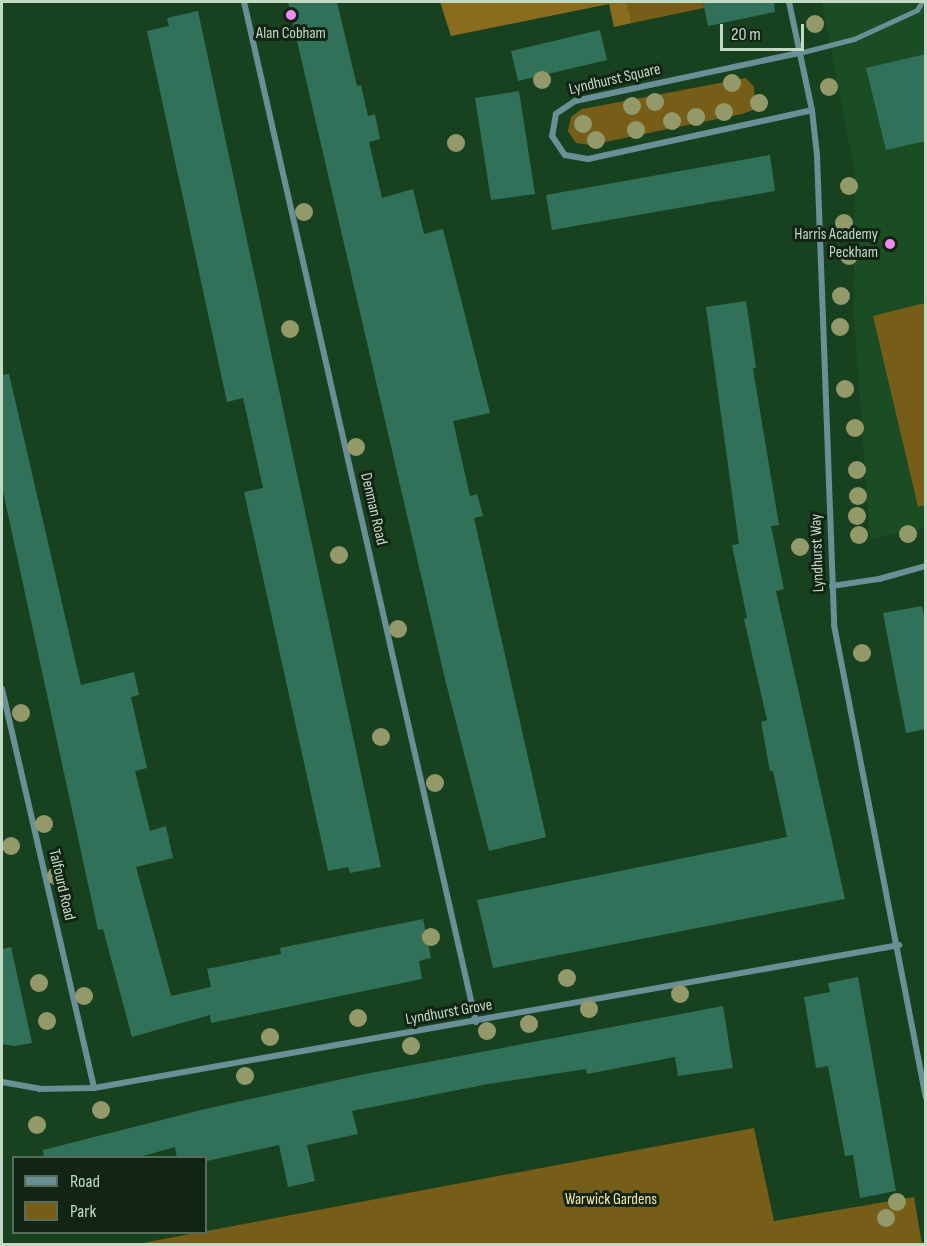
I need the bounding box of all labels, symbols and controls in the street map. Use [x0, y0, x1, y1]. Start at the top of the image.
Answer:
marker: Alan Cobham [284, 8, 298, 22]
scale bar [723, 12, 807, 50]
place label: Alan Cobham [256, 24, 326, 44]
text: 20 m [731, 24, 761, 45]
street label: Lyndhurst Square [567, 60, 663, 100]
place label: Harris Academy Peckham [794, 225, 878, 263]
marker: Harris Academy Peckham [883, 237, 897, 251]
street label: Denman Road [355, 471, 391, 547]
street label: Lyndhurst Way [807, 513, 829, 593]
street label: Talfourd Road [44, 848, 78, 922]
street label: Lyndhurst Grove [404, 996, 494, 1030]
legend [12, 1156, 207, 1234]
text: Road [70, 1171, 100, 1192]
park label: Warwick Gardens [565, 1190, 657, 1210]
text: Park [70, 1201, 96, 1222]

